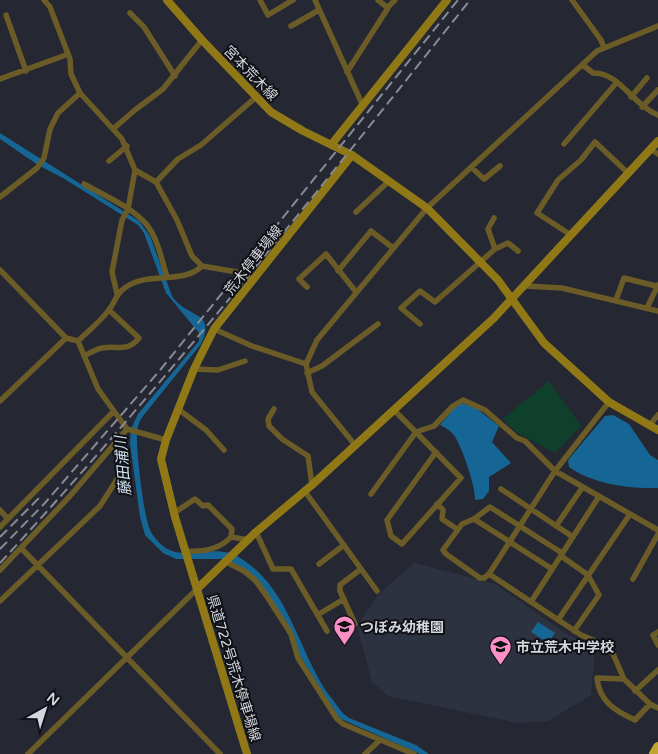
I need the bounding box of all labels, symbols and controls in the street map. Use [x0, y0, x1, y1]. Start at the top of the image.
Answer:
street label: 宮本荒木線 [220, 42, 281, 104]
street label: 荒木停車場線 [221, 222, 286, 299]
water label: 藤田浦川 [111, 433, 135, 497]
street label: 県道722号荒木停車場線 [203, 593, 264, 743]
school or university icon: つぼみ幼稚園 [332, 615, 356, 646]
place label: つぼみ幼稚園 [360, 619, 444, 636]
school or university icon: 市立荒木中学校 [488, 635, 512, 666]
place label: 市立荒木中学校 [516, 639, 614, 656]
north arrow [20, 684, 70, 734]
text: N [43, 689, 63, 709]

